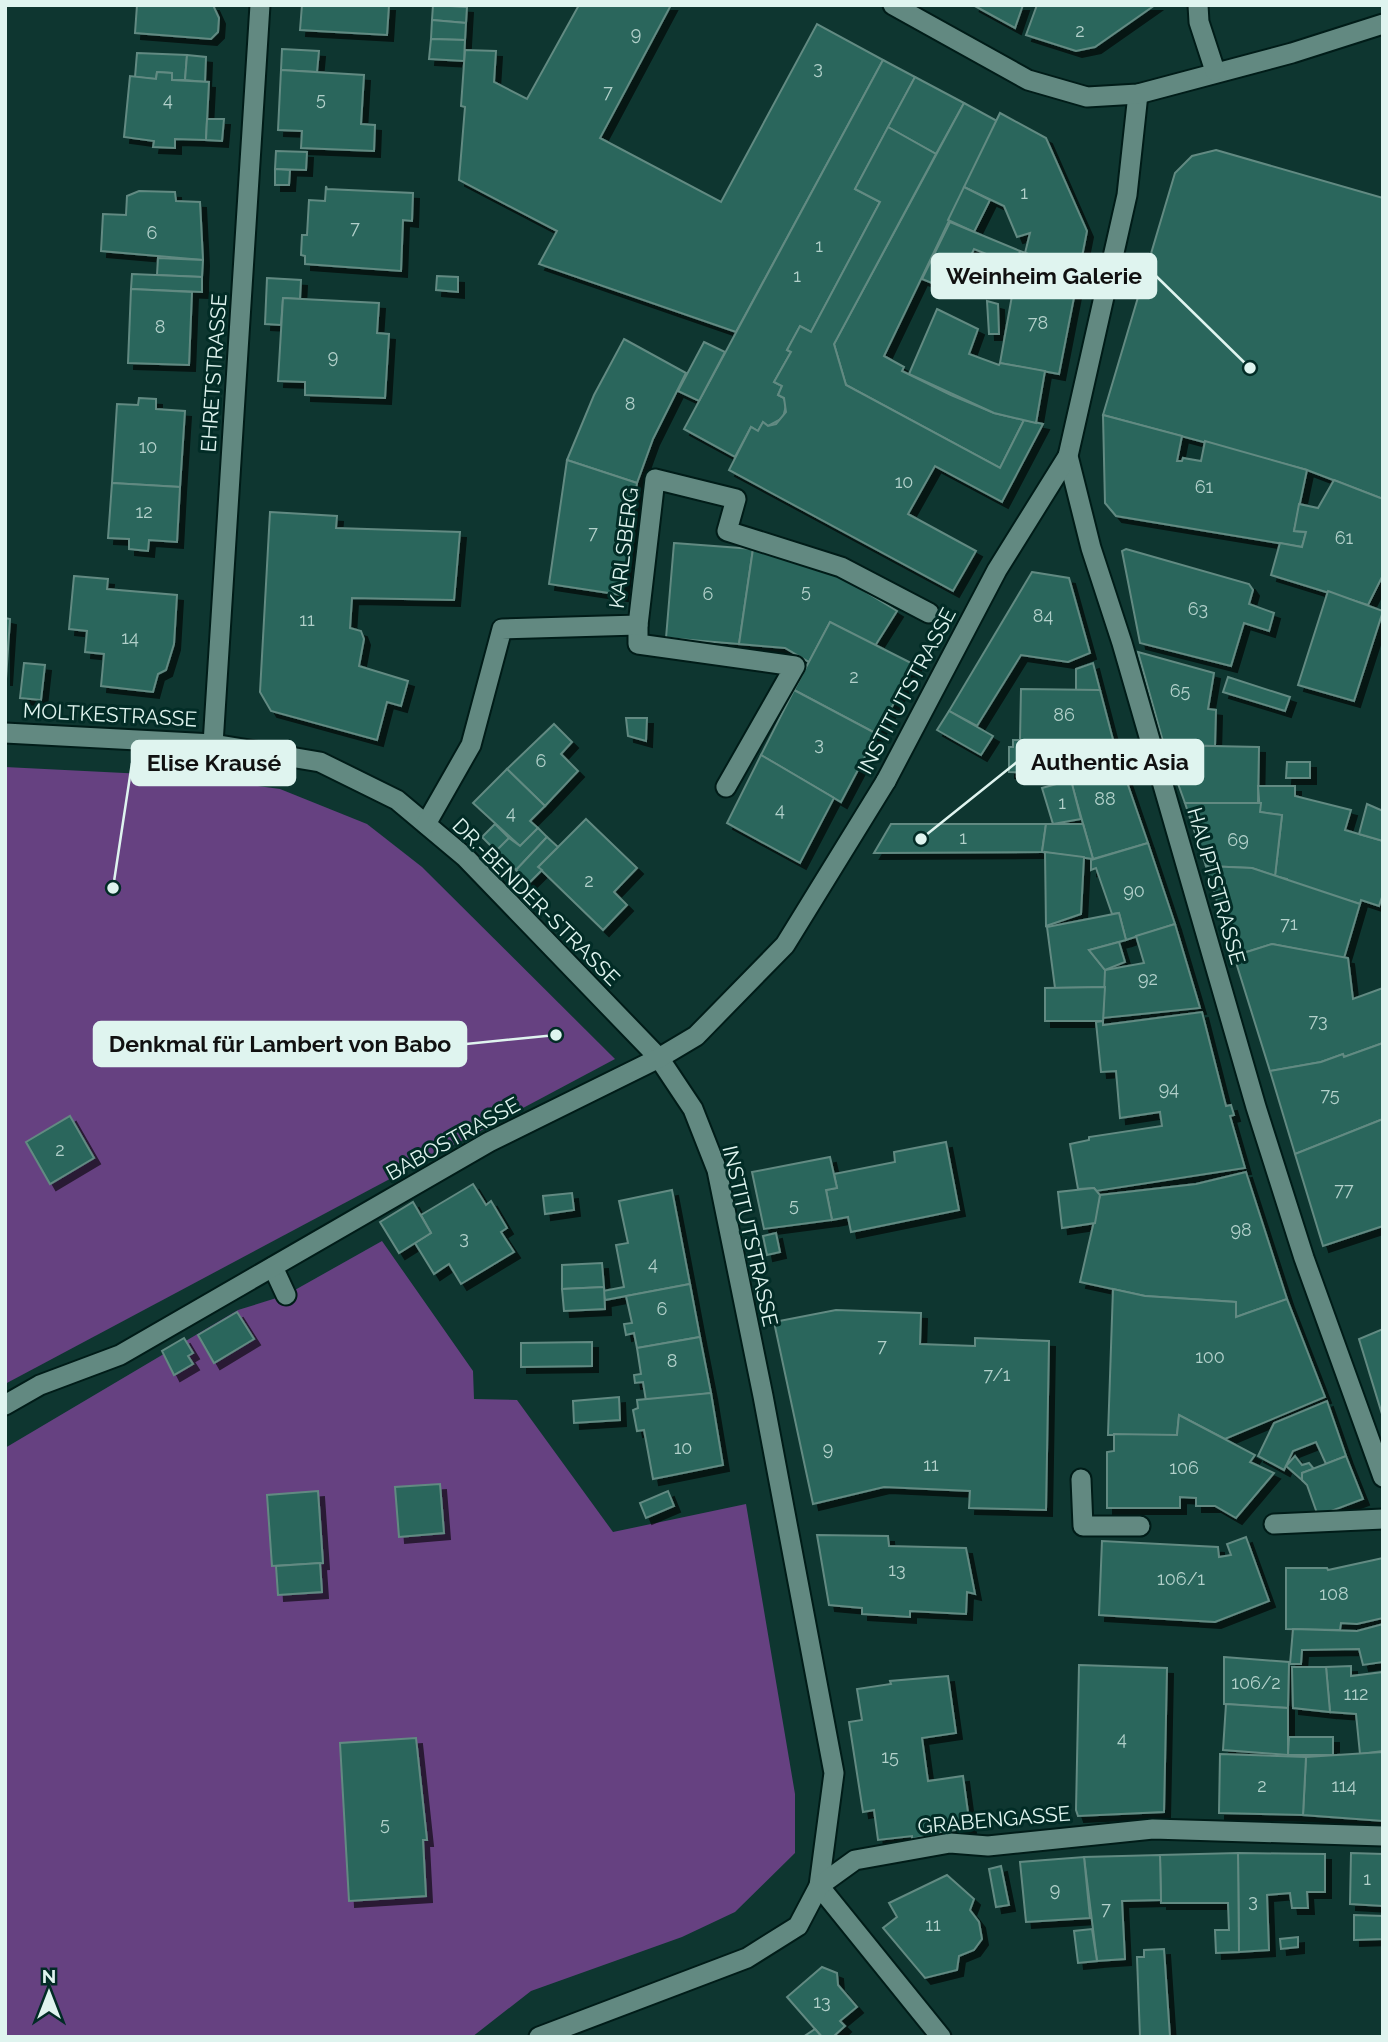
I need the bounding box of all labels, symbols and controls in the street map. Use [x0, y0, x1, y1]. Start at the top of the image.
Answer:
house number: 2 [1075, 20, 1085, 41]
house number: 9 [631, 23, 641, 44]
house number: 3 [813, 57, 823, 78]
house number: 7 [603, 81, 613, 102]
house number: 5 [316, 88, 326, 109]
house number: 4 [163, 89, 173, 110]
house number: 1 [1020, 182, 1028, 203]
house number: 7 [350, 217, 360, 238]
house number: 6 [147, 222, 158, 243]
house number: 1 [815, 235, 823, 256]
callout: Weinheim Galerie [932, 254, 1156, 298]
text: Weinheim Galerie [946, 262, 1142, 289]
house number: 1 [793, 265, 801, 286]
street label: EHRETSTRASSE [195, 293, 232, 453]
house number: 78 [1028, 312, 1048, 333]
house number: 8 [155, 316, 165, 337]
house number: 9 [328, 346, 338, 367]
house number: 8 [625, 393, 635, 414]
house number: 10 [139, 436, 157, 457]
house number: 10 [895, 471, 913, 492]
house number: 61 [1195, 476, 1214, 497]
street label: KARLSBERG [604, 486, 643, 610]
house number: 12 [135, 501, 153, 522]
house number: 7 [588, 522, 598, 543]
house number: 61 [1335, 527, 1354, 548]
house number: 5 [801, 580, 811, 601]
house number: 6 [703, 583, 714, 604]
house number: 63 [1188, 598, 1208, 619]
street label: INSTITUTSTRASSE [852, 603, 961, 778]
house number: 84 [1033, 605, 1053, 626]
house number: 11 [299, 609, 315, 630]
house number: 14 [121, 627, 139, 648]
house number: 2 [849, 666, 859, 687]
house number: 65 [1170, 680, 1191, 701]
street label: MOLTKESTRASSE [22, 697, 198, 732]
house number: 86 [1053, 704, 1075, 725]
house number: 3 [814, 733, 824, 754]
callout: Authentic Asia [1017, 740, 1203, 784]
callout: Elise Krausé [132, 741, 295, 785]
text: Authentic Asia [1031, 748, 1189, 775]
text: Elise Krausé [147, 749, 281, 776]
house number: 6 [536, 750, 547, 771]
house number: 88 [1094, 788, 1116, 809]
house number: 1 [1058, 792, 1066, 813]
house number: 4 [775, 799, 785, 820]
house number: 4 [506, 802, 516, 823]
street label: HAUPTSTRASSE [1182, 804, 1251, 967]
street label: DR.-BENDER-STRASSE [447, 813, 625, 991]
house number: 1 [959, 827, 967, 848]
house number: 69 [1227, 829, 1249, 850]
house number: 2 [584, 870, 594, 891]
house number: 90 [1123, 880, 1145, 901]
house number: 71 [1280, 913, 1298, 934]
house number: 92 [1138, 968, 1158, 989]
house number: 73 [1308, 1010, 1328, 1031]
callout: Denkmal für Lambert von Babo [94, 1022, 466, 1066]
text: Denkmal für Lambert von Babo [109, 1030, 451, 1057]
house number: 94 [1159, 1078, 1179, 1099]
house number: 75 [1320, 1084, 1340, 1105]
street label: BABOSTRASSE [382, 1091, 524, 1186]
house number: 2 [55, 1139, 65, 1160]
street label: INSTITUTSTRASSE [717, 1143, 783, 1329]
house number: 77 [1334, 1179, 1354, 1200]
house number: 5 [789, 1194, 799, 1215]
house number: 98 [1230, 1219, 1252, 1240]
house number: 3 [459, 1227, 469, 1248]
house number: 4 [648, 1253, 658, 1274]
house number: 6 [657, 1298, 668, 1319]
house number: 7 [877, 1335, 887, 1356]
house number: 100 [1195, 1346, 1225, 1367]
house number: 8 [667, 1350, 677, 1371]
house number: 7/1 [984, 1364, 1011, 1385]
house number: 10 [674, 1437, 692, 1458]
house number: 9 [823, 1438, 833, 1459]
house number: 11 [923, 1454, 939, 1475]
house number: 106 [1169, 1457, 1199, 1478]
house number: 13 [888, 1559, 906, 1580]
house number: 106/1 [1157, 1568, 1205, 1589]
house number: 108 [1319, 1583, 1349, 1604]
house number: 106/2 [1231, 1672, 1281, 1693]
house number: 112 [1344, 1683, 1368, 1704]
house number: 4 [1117, 1728, 1127, 1749]
house number: 15 [881, 1746, 899, 1767]
house number: 2 [1257, 1775, 1267, 1796]
house number: 114 [1331, 1775, 1357, 1796]
street label: GRABENGASSE [917, 1800, 1071, 1839]
house number: 5 [380, 1813, 390, 1834]
house number: 1 [1363, 1868, 1371, 1889]
house number: 9 [1050, 1879, 1060, 1900]
house number: 3 [1248, 1890, 1258, 1911]
house number: 7 [1101, 1898, 1111, 1919]
house number: 11 [925, 1914, 941, 1935]
north arrow [14, 1958, 84, 2028]
text: N [42, 1965, 56, 1987]
house number: 13 [813, 1991, 831, 2012]

